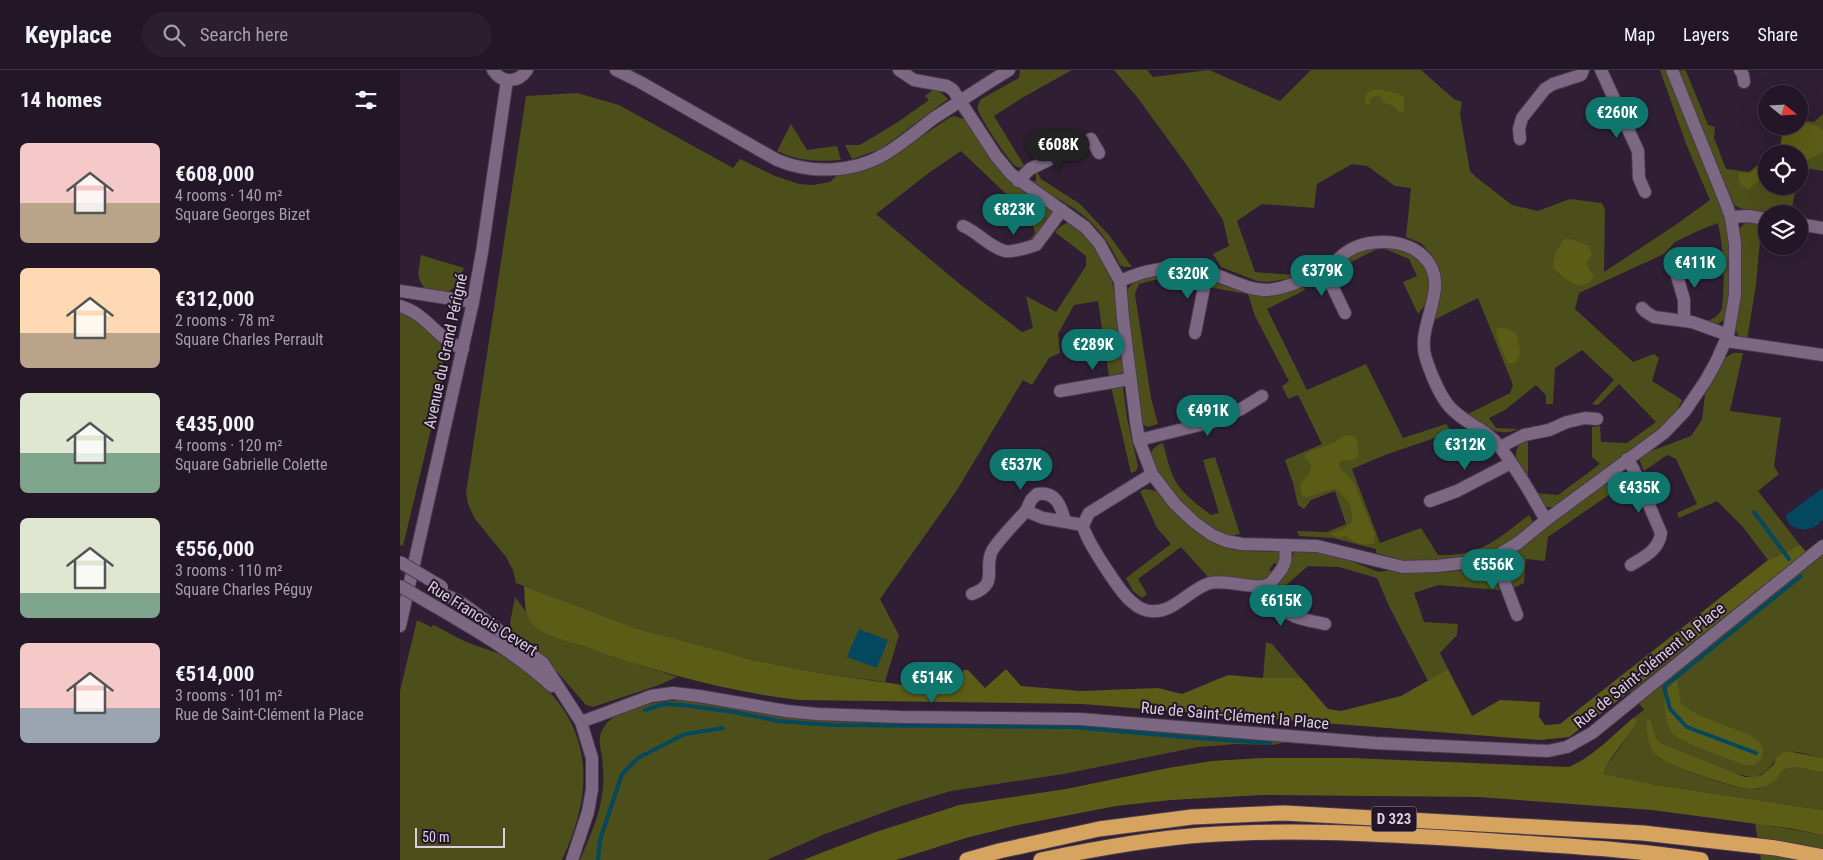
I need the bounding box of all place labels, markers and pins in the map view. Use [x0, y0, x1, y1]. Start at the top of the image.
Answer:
pin: €260K [1582, 97, 1652, 139]
pin: €608K [1023, 128, 1093, 171]
pin: €823K [979, 194, 1049, 236]
pin: €411K [1660, 246, 1730, 289]
pin: €379K [1287, 254, 1357, 297]
pin: €320K [1153, 258, 1223, 300]
pin: €289K [1058, 328, 1128, 371]
pin: €491K [1173, 394, 1243, 437]
pin: €312K [1430, 428, 1500, 471]
pin: €537K [986, 448, 1056, 491]
pin: €435K [1604, 472, 1674, 514]
pin: €556K [1458, 548, 1528, 591]
pin: €615K [1246, 584, 1316, 627]
pin: €514K [897, 662, 967, 704]

